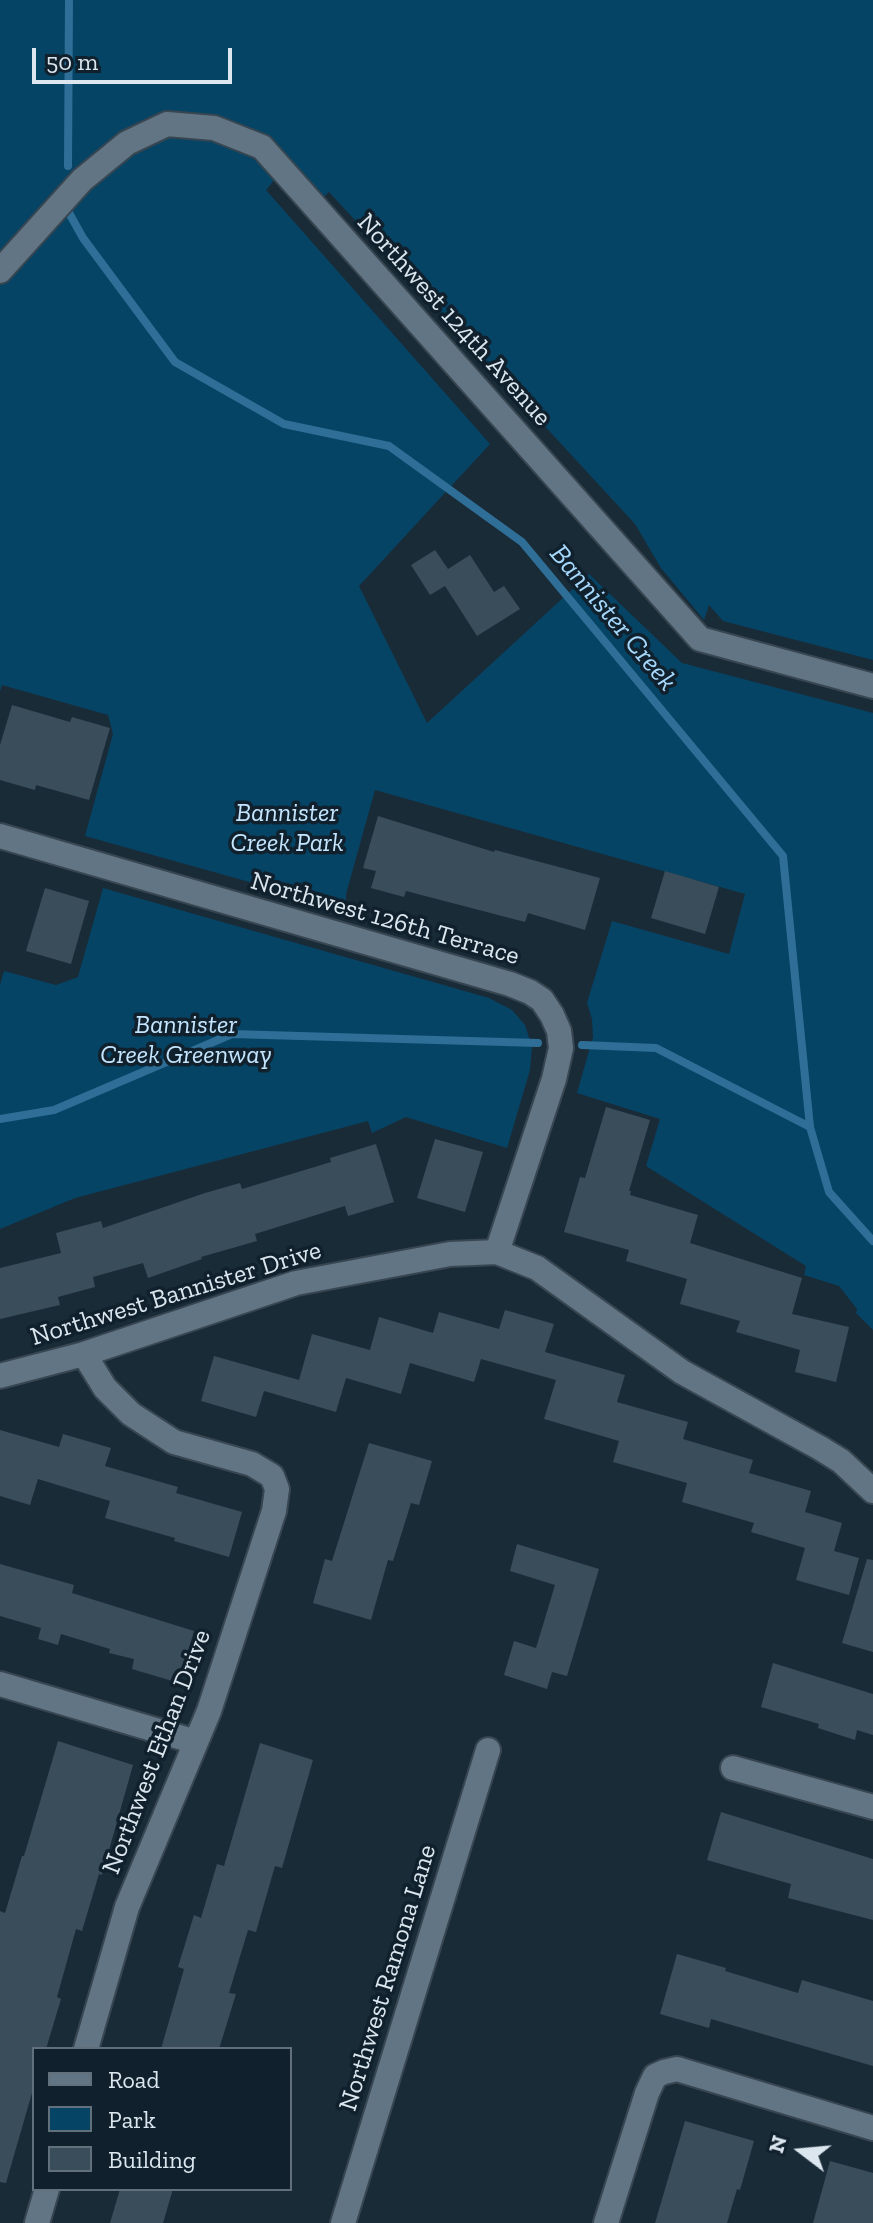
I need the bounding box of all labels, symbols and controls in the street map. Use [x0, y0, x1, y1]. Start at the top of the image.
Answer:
scale bar [36, 32, 236, 82]
text: 50 m [46, 47, 98, 76]
street label: Northwest 124th Avenue [350, 207, 558, 433]
water label: Bannister Creek [542, 538, 684, 698]
park label: Bannister Creek Park [230, 798, 344, 860]
street label: Northwest 126th Terrace [247, 866, 523, 972]
park label: Bannister Creek Greenway [100, 1010, 272, 1072]
street label: Northwest Bannister Drive [27, 1235, 325, 1353]
street label: Northwest Ethan Drive [96, 1625, 218, 1879]
street label: Northwest Ramona Lane [333, 1841, 443, 2115]
legend [32, 2047, 292, 2191]
text: Road [108, 2065, 160, 2094]
text: Park [108, 2105, 156, 2134]
north arrow [761, 2111, 841, 2191]
text: N [762, 2132, 793, 2156]
text: Building [108, 2145, 196, 2174]

